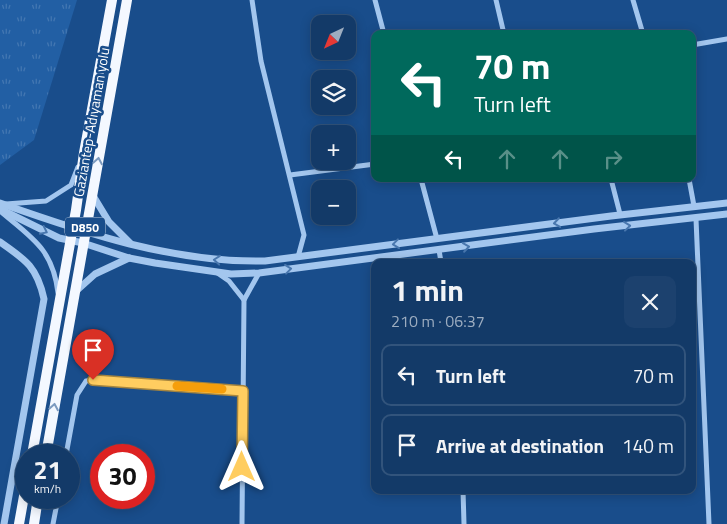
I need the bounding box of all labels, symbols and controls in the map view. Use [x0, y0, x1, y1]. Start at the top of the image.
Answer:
north arrow [311, 15, 356, 60]
map controls [311, 15, 356, 225]
text: 70 m [474, 39, 550, 93]
street label: Gaziantep-Adıyaman yolu [68, 46, 114, 198]
icon: left [391, 50, 456, 115]
button: layers [311, 70, 356, 115]
text: Turn left [474, 87, 551, 121]
button: + [311, 125, 356, 170]
icon: left [440, 145, 468, 173]
icon: ahead [493, 145, 521, 173]
icon: ahead [546, 145, 574, 173]
icon: right [599, 145, 627, 173]
one-way arrow [92, 156, 102, 165]
button: − [311, 180, 356, 225]
one-way arrow [553, 217, 561, 228]
road number: D850 [65, 218, 105, 236]
one-way arrow [624, 221, 632, 232]
one-way arrow [39, 224, 48, 235]
one-way arrow [392, 238, 400, 249]
one-way arrow [462, 242, 470, 252]
one-way arrow [213, 255, 221, 266]
one-way arrow [284, 264, 292, 275]
text: 1 min [391, 267, 464, 313]
button: close [624, 276, 676, 328]
text: 210 m · 06:37 [391, 309, 485, 333]
pin [72, 329, 114, 380]
icon: arrive [79, 336, 107, 364]
icon: left [393, 361, 421, 389]
text: Turn left [436, 361, 506, 390]
text: 70 m [633, 361, 674, 390]
one-way arrow [49, 403, 59, 411]
icon: arrive [393, 431, 421, 459]
text: Arrive at destination [436, 431, 604, 460]
text: 140 m [622, 431, 674, 460]
position arrow [215, 440, 267, 492]
speed limit sign: 30 [90, 444, 155, 509]
text: 21 [33, 451, 62, 489]
text: km/h [34, 479, 61, 498]

